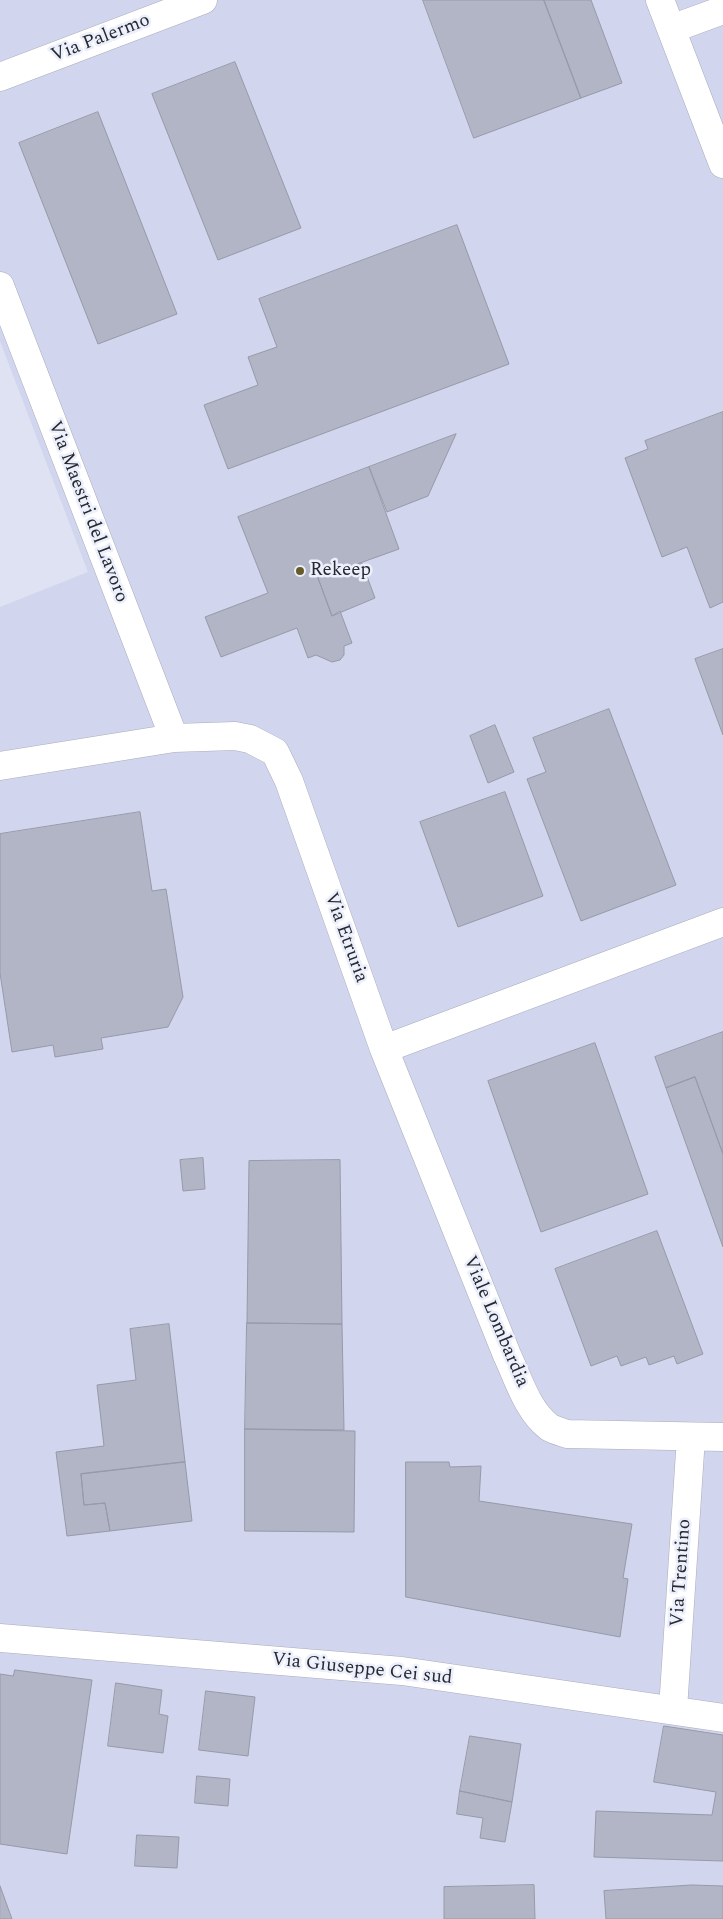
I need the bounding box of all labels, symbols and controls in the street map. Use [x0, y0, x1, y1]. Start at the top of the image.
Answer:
street label: Via Palermo [48, 10, 154, 68]
street label: Via Maestri del Lavoro [42, 418, 132, 606]
place label: Rekeep [310, 560, 371, 582]
marker: Rekeep [294, 565, 306, 577]
street label: Via Etruria [318, 890, 372, 986]
street label: Viale Lombardia [457, 1253, 533, 1391]
street label: Via Trentino [667, 1518, 697, 1628]
street label: Via Giuseppe Cei sud [271, 1649, 453, 1691]

